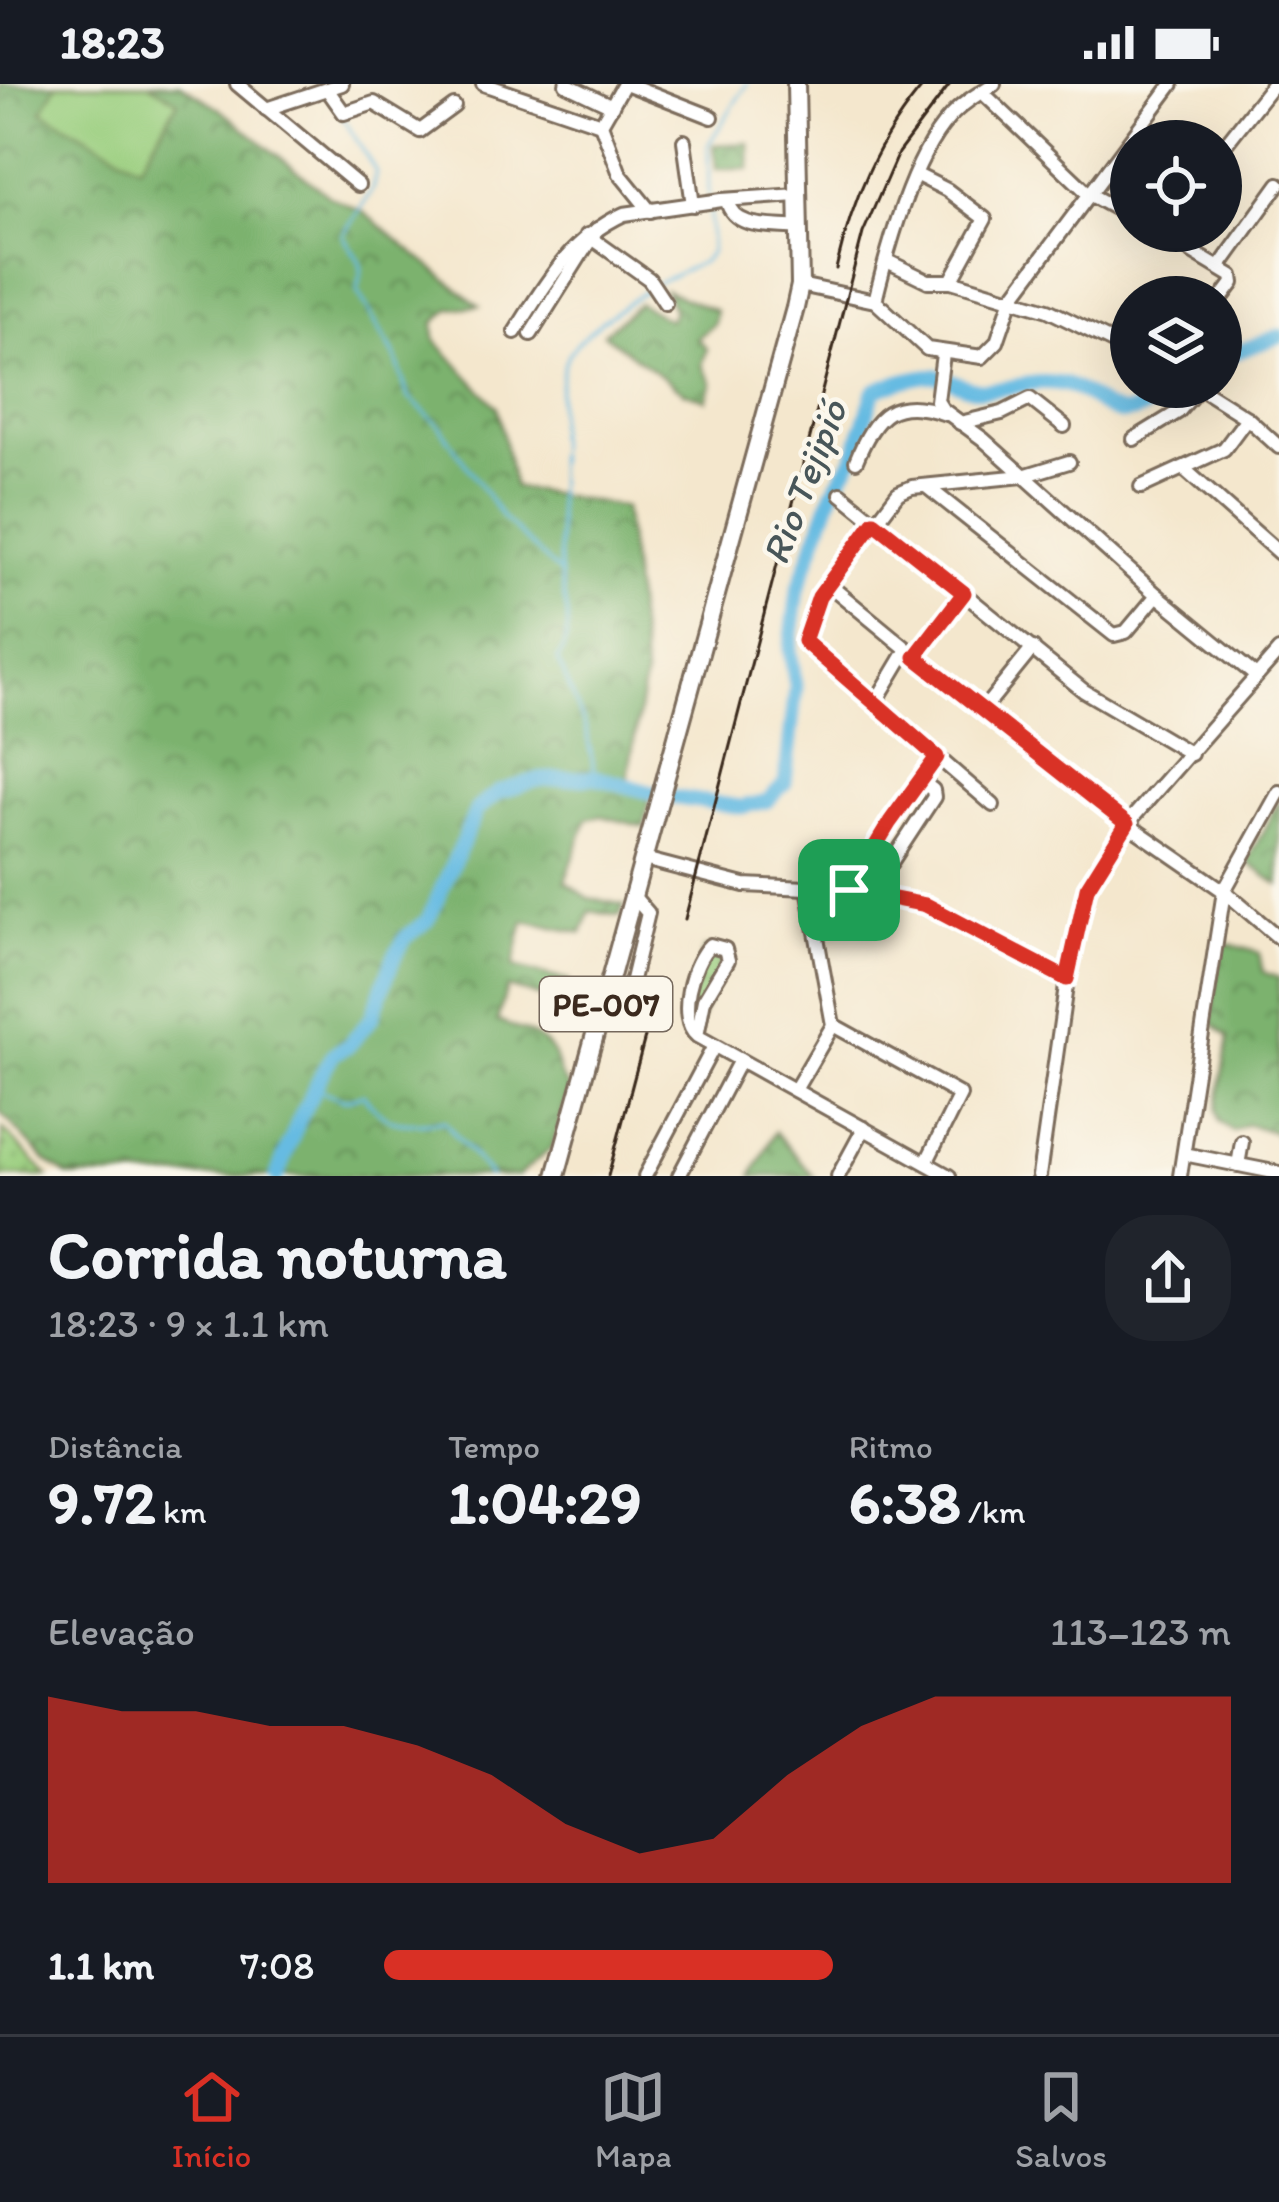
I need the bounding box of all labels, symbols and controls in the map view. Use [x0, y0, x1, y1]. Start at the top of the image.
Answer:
text: 18:23 [60, 15, 165, 69]
map controls [1110, 120, 1242, 408]
button: locate [1110, 120, 1242, 252]
button: layers [1110, 276, 1242, 408]
water label: Rio Tejipió [751, 393, 857, 571]
pin [798, 839, 900, 941]
icon: arrive [816, 857, 882, 923]
road number: PE-007 [540, 977, 672, 1031]
text: Corrida noturna [48, 1215, 506, 1295]
button: share [1105, 1215, 1231, 1341]
text: 18:23 · 9 × 1.1 km [48, 1300, 329, 1347]
text: Distância [48, 1427, 182, 1466]
text: Tempo [448, 1427, 540, 1466]
text: Ritmo [849, 1427, 933, 1466]
text: 9.72 [48, 1466, 155, 1538]
text: 1:04:29 [448, 1466, 642, 1538]
text: 6:38 [849, 1466, 961, 1538]
text: km [155, 1492, 207, 1531]
text: /km [961, 1492, 1026, 1531]
text: Elevação [48, 1608, 195, 1655]
text: 113–123 m [1050, 1608, 1231, 1655]
text: 1.1 km [48, 1942, 154, 1989]
text: 7:08 [240, 1942, 314, 1989]
tab: Início [172, 2064, 251, 2175]
tab: Mapa [595, 2064, 672, 2175]
tab: Salvos [1015, 2064, 1107, 2175]

